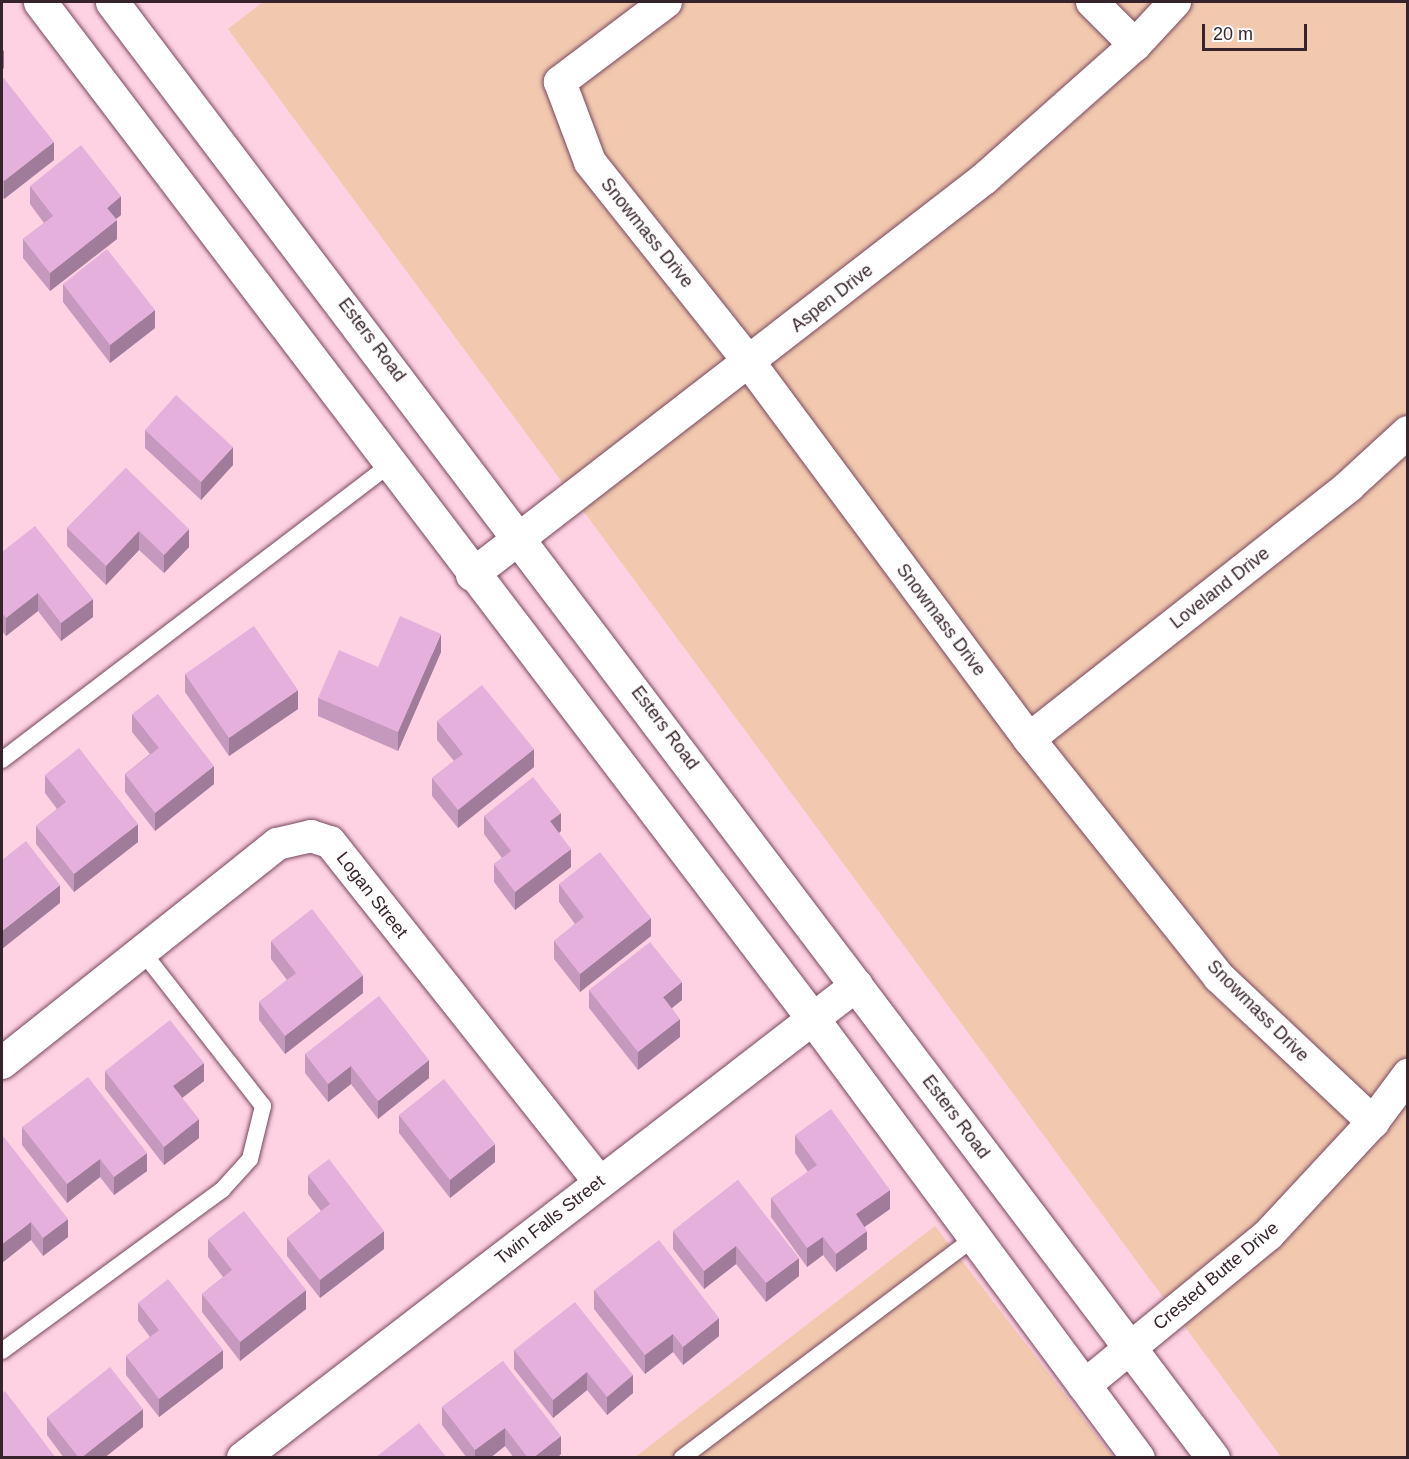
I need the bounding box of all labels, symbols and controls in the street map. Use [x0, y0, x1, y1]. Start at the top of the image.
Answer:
scale bar [1205, 12, 1310, 50]
text: 20 m [1213, 24, 1253, 44]
street label: Snowmass Drive [596, 174, 698, 292]
street label: Aspen Drive [787, 259, 877, 337]
street label: Esters Road [334, 294, 410, 386]
street label: Loveland Drive [1166, 543, 1274, 633]
street label: Snowmass Drive [892, 560, 990, 680]
street label: Esters Road [627, 682, 703, 774]
street label: Logan Street [332, 848, 412, 942]
street label: Snowmass Drive [1203, 956, 1313, 1066]
street label: Esters Road [918, 1071, 994, 1163]
street label: Twin Falls Street [491, 1171, 609, 1269]
street label: Crested Butte Drive [1149, 1217, 1283, 1335]

